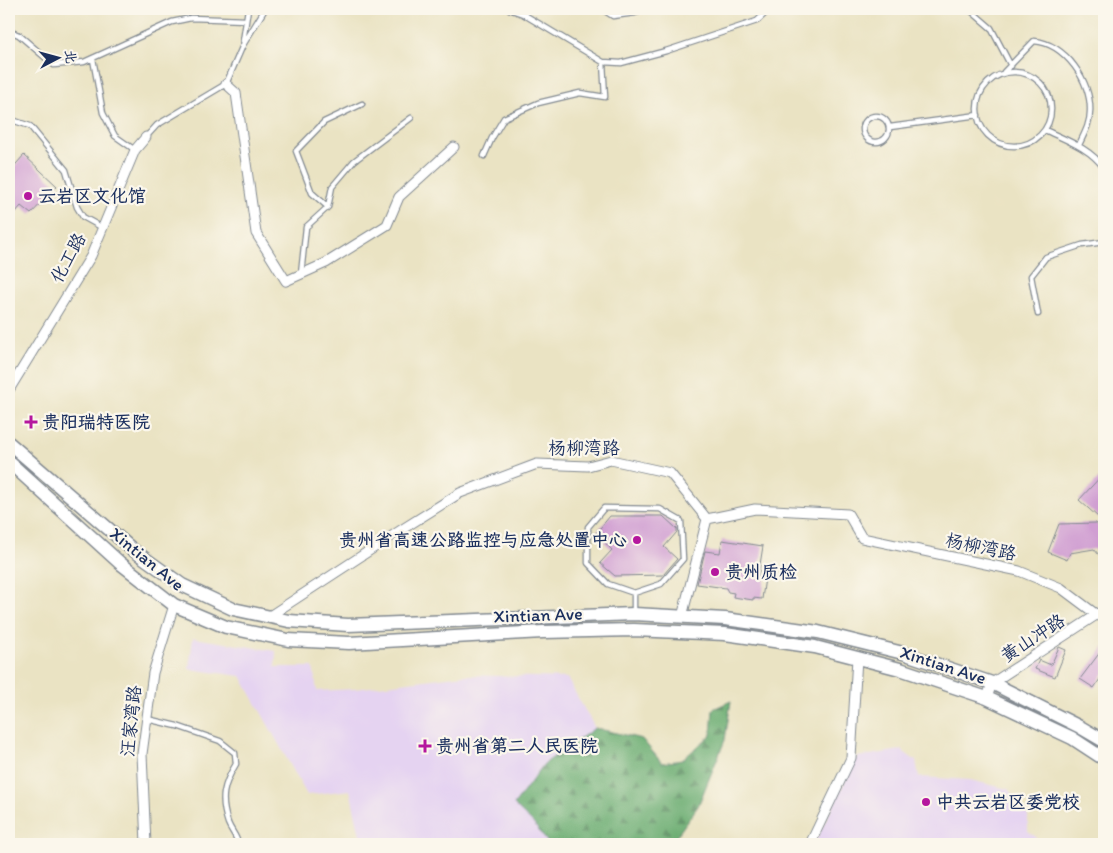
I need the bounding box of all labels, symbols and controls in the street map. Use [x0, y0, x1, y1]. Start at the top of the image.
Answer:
north arrow [32, 32, 82, 82]
text: 北 [61, 49, 80, 65]
place label: 云岩区文化馆 [38, 185, 146, 207]
marker: 云岩区文化馆 [22, 190, 34, 202]
street label: 化工路 [45, 229, 91, 287]
place label: 贵阳瑞特医院 [42, 411, 150, 433]
marker: 贵阳瑞特医院 [24, 415, 38, 429]
street label: 杨柳湾路 [548, 437, 620, 459]
street label: Xintian Ave [105, 522, 189, 596]
place label: 贵州省高速公路监控与应急处置中心 [339, 529, 627, 551]
street label: 杨柳湾路 [943, 529, 1019, 565]
marker: 贵州省高速公路监控与应急处置中心 [631, 534, 643, 546]
place label: 贵州质检 [725, 561, 797, 583]
marker: 贵州质检 [709, 566, 721, 578]
street label: Xintian Ave [493, 602, 583, 628]
street label: 黄山冲路 [997, 609, 1069, 667]
street label: Xintian Ave [897, 641, 989, 689]
street label: 汪家湾路 [116, 684, 146, 758]
place label: 贵州省第二人民医院 [436, 735, 598, 757]
marker: 贵州省第二人民医院 [418, 739, 432, 753]
place label: 中共云岩区委党校 [936, 791, 1080, 813]
marker: 中共云岩区委党校 [920, 796, 932, 808]

